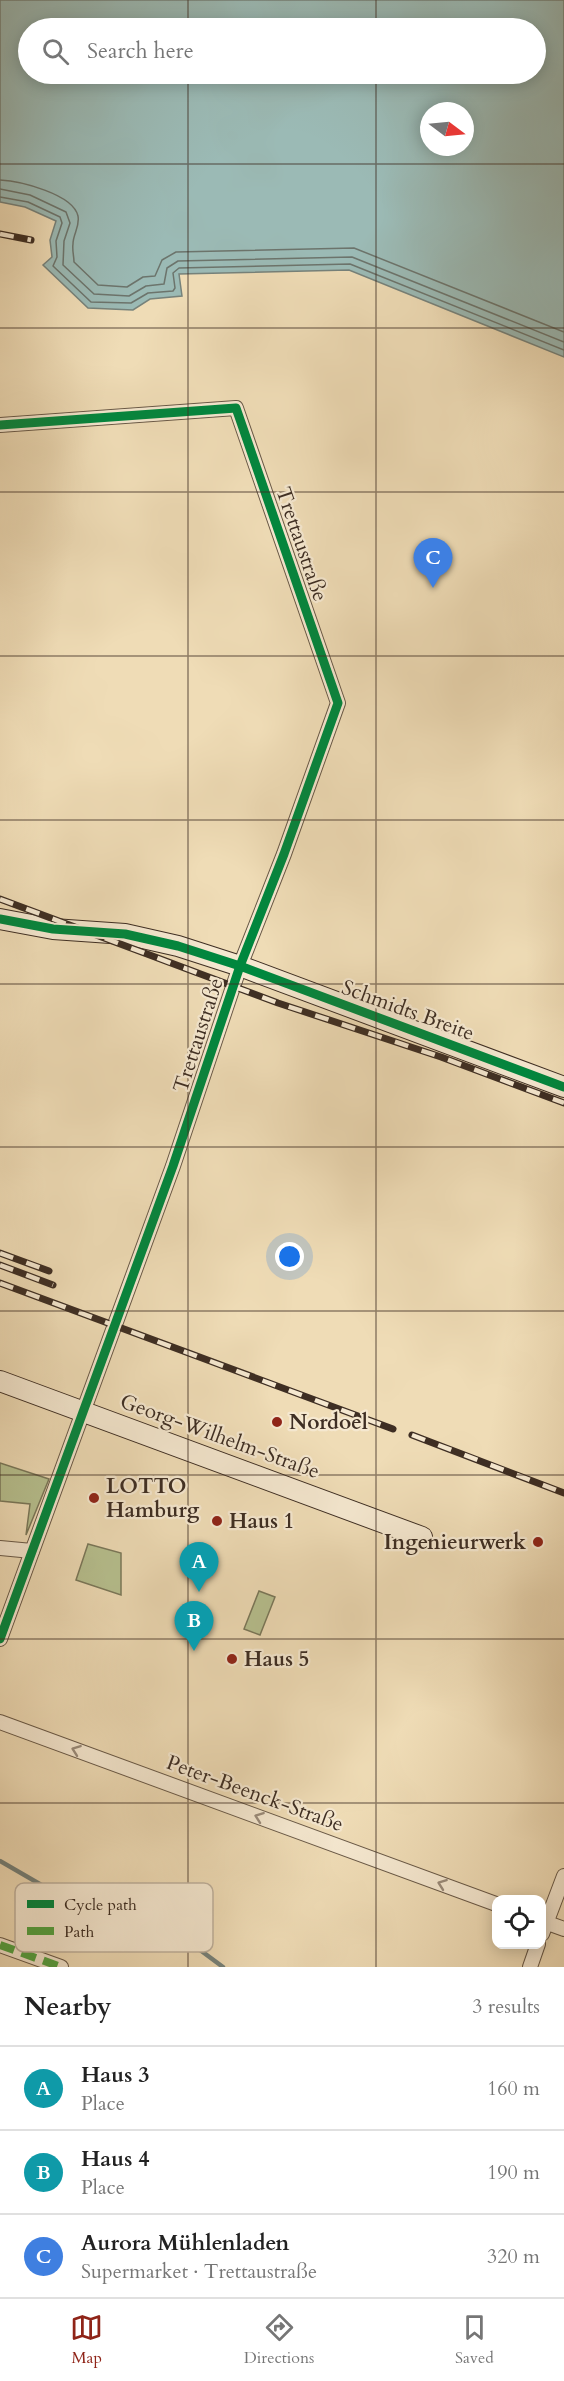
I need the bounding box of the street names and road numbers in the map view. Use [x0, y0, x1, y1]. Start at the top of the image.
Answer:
street label: Trettaustraße [268, 483, 335, 605]
street label: Schmidts Breite [337, 973, 478, 1048]
street label: Trettaustraße [166, 974, 231, 1096]
street label: Georg-Wilhelm-Straße [116, 1387, 324, 1486]
street label: Peter-Beenck-Straße [162, 1748, 347, 1839]

